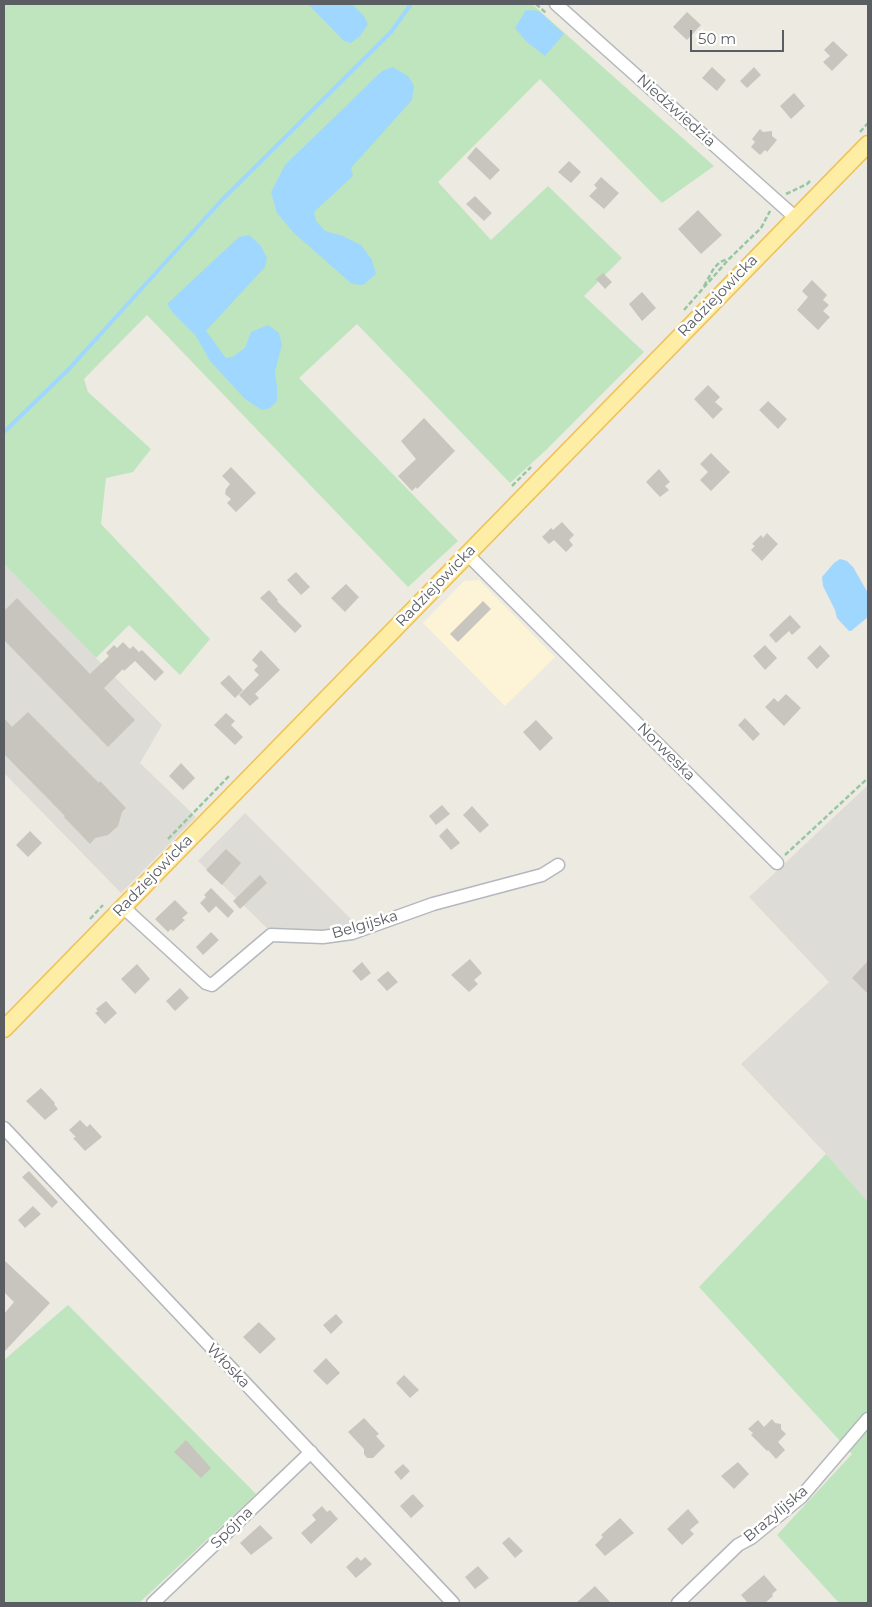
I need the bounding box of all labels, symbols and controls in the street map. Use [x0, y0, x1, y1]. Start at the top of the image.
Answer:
scale bar [692, 20, 786, 52]
text: 50 m [698, 29, 736, 48]
street label: Niedźwiedzia [633, 71, 719, 151]
street label: Radziejowicka [674, 251, 762, 341]
street label: Radziejowicka [392, 541, 480, 631]
street label: Norweska [633, 719, 699, 785]
street label: Radziejowicka [109, 831, 197, 921]
street label: Belgijska [330, 907, 400, 943]
street label: Włoska [202, 1340, 254, 1392]
street label: Brazylijska [740, 1482, 812, 1546]
street label: Spójna [207, 1504, 257, 1552]

